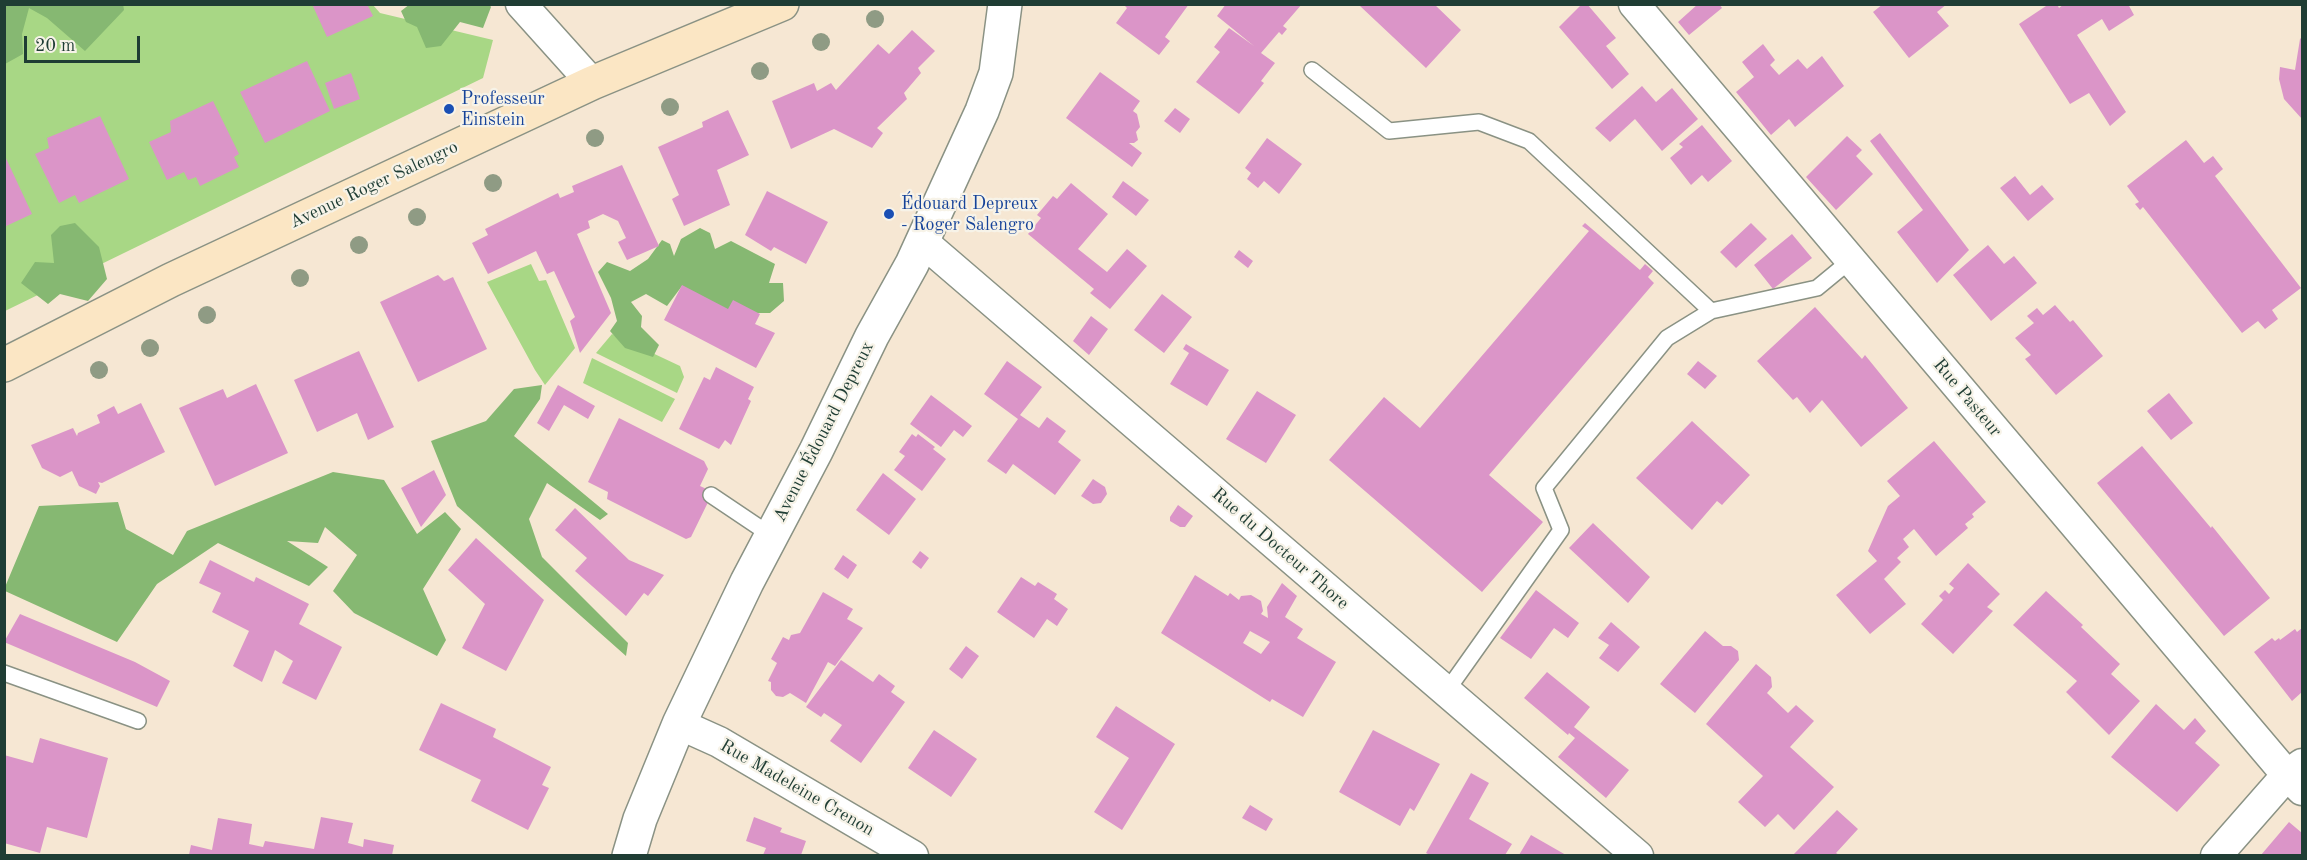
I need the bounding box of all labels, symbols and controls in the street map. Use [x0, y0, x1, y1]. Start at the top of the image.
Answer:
scale bar [27, 24, 142, 62]
text: 20 m [35, 37, 75, 55]
place label: Professeur Einstein [461, 88, 545, 130]
marker: Professeur Einstein [442, 102, 456, 116]
street label: Avenue Roger Salengro [286, 136, 462, 234]
place label: Édouard Depreux - Roger Salengro [901, 193, 1038, 236]
marker: Édouard Depreux - Roger Salengro [882, 207, 896, 221]
street label: Avenue Édouard Depreux [769, 338, 879, 526]
street label: Rue Pasteur [1928, 354, 2006, 442]
street label: Rue du Docteur Thore [1207, 484, 1353, 614]
street label: Rue Madeleine Crenon [716, 735, 878, 841]

